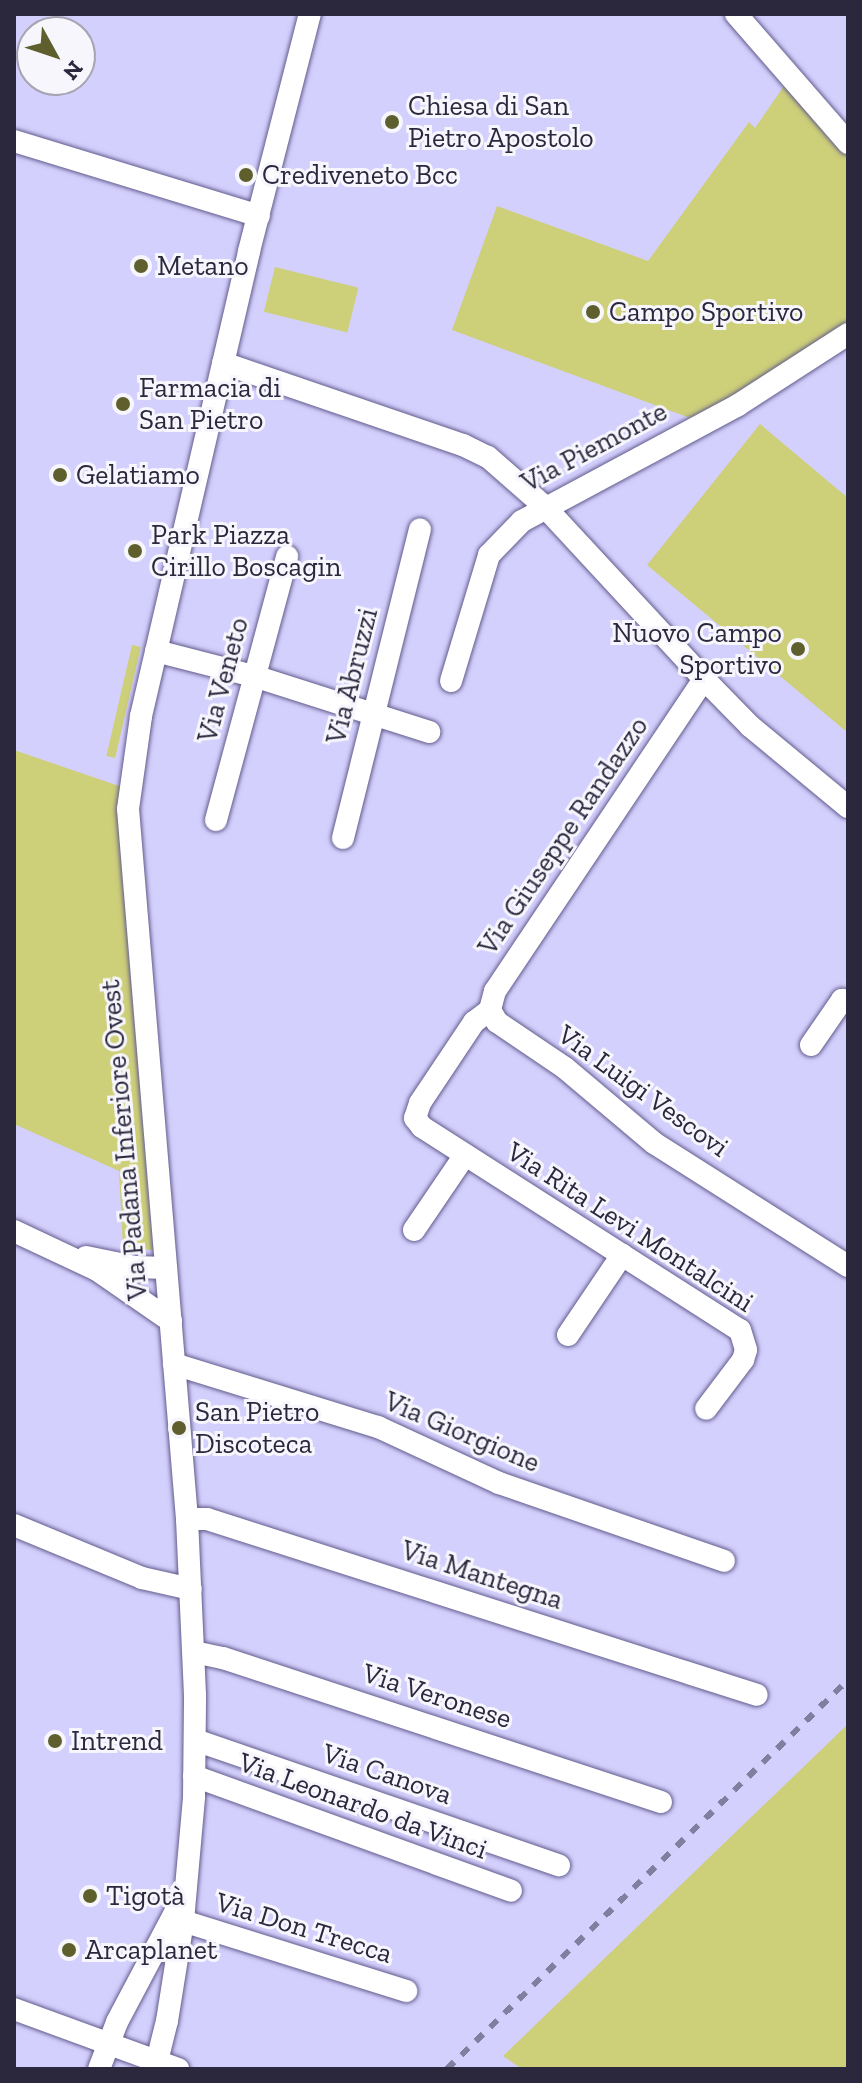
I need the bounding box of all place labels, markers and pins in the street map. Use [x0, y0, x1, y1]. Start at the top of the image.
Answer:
place label: Chiesa di San Pietro Apostolo [408, 89, 595, 155]
marker: Chiesa di San Pietro Apostolo [383, 113, 401, 131]
place label: Crediveneto Bcc [262, 158, 458, 192]
marker: Crediveneto Bcc [237, 166, 255, 184]
place label: Metano [157, 249, 249, 283]
marker: Metano [132, 257, 150, 275]
place label: Campo Sportivo [609, 295, 803, 329]
marker: Campo Sportivo [584, 303, 602, 321]
place label: Farmacia di San Pietro [139, 371, 281, 437]
marker: Farmacia di San Pietro [114, 395, 132, 413]
place label: Gelatiamo [76, 458, 200, 492]
marker: Gelatiamo [51, 466, 69, 484]
place label: Park Piazza Cirillo Boscagin [151, 518, 341, 584]
marker: Park Piazza Cirillo Boscagin [126, 542, 144, 560]
place label: Nuovo Campo Sportivo [612, 616, 782, 682]
marker: Nuovo Campo Sportivo [789, 640, 807, 658]
place label: San Pietro Discoteca [195, 1395, 319, 1461]
marker: San Pietro Discoteca [170, 1419, 188, 1437]
place label: Intrend [71, 1724, 163, 1758]
marker: Intrend [46, 1732, 64, 1750]
place label: Tigotà [106, 1879, 185, 1913]
marker: Tigotà [81, 1887, 99, 1905]
place label: Arcaplanet [85, 1933, 217, 1967]
marker: Arcaplanet [60, 1941, 78, 1959]

